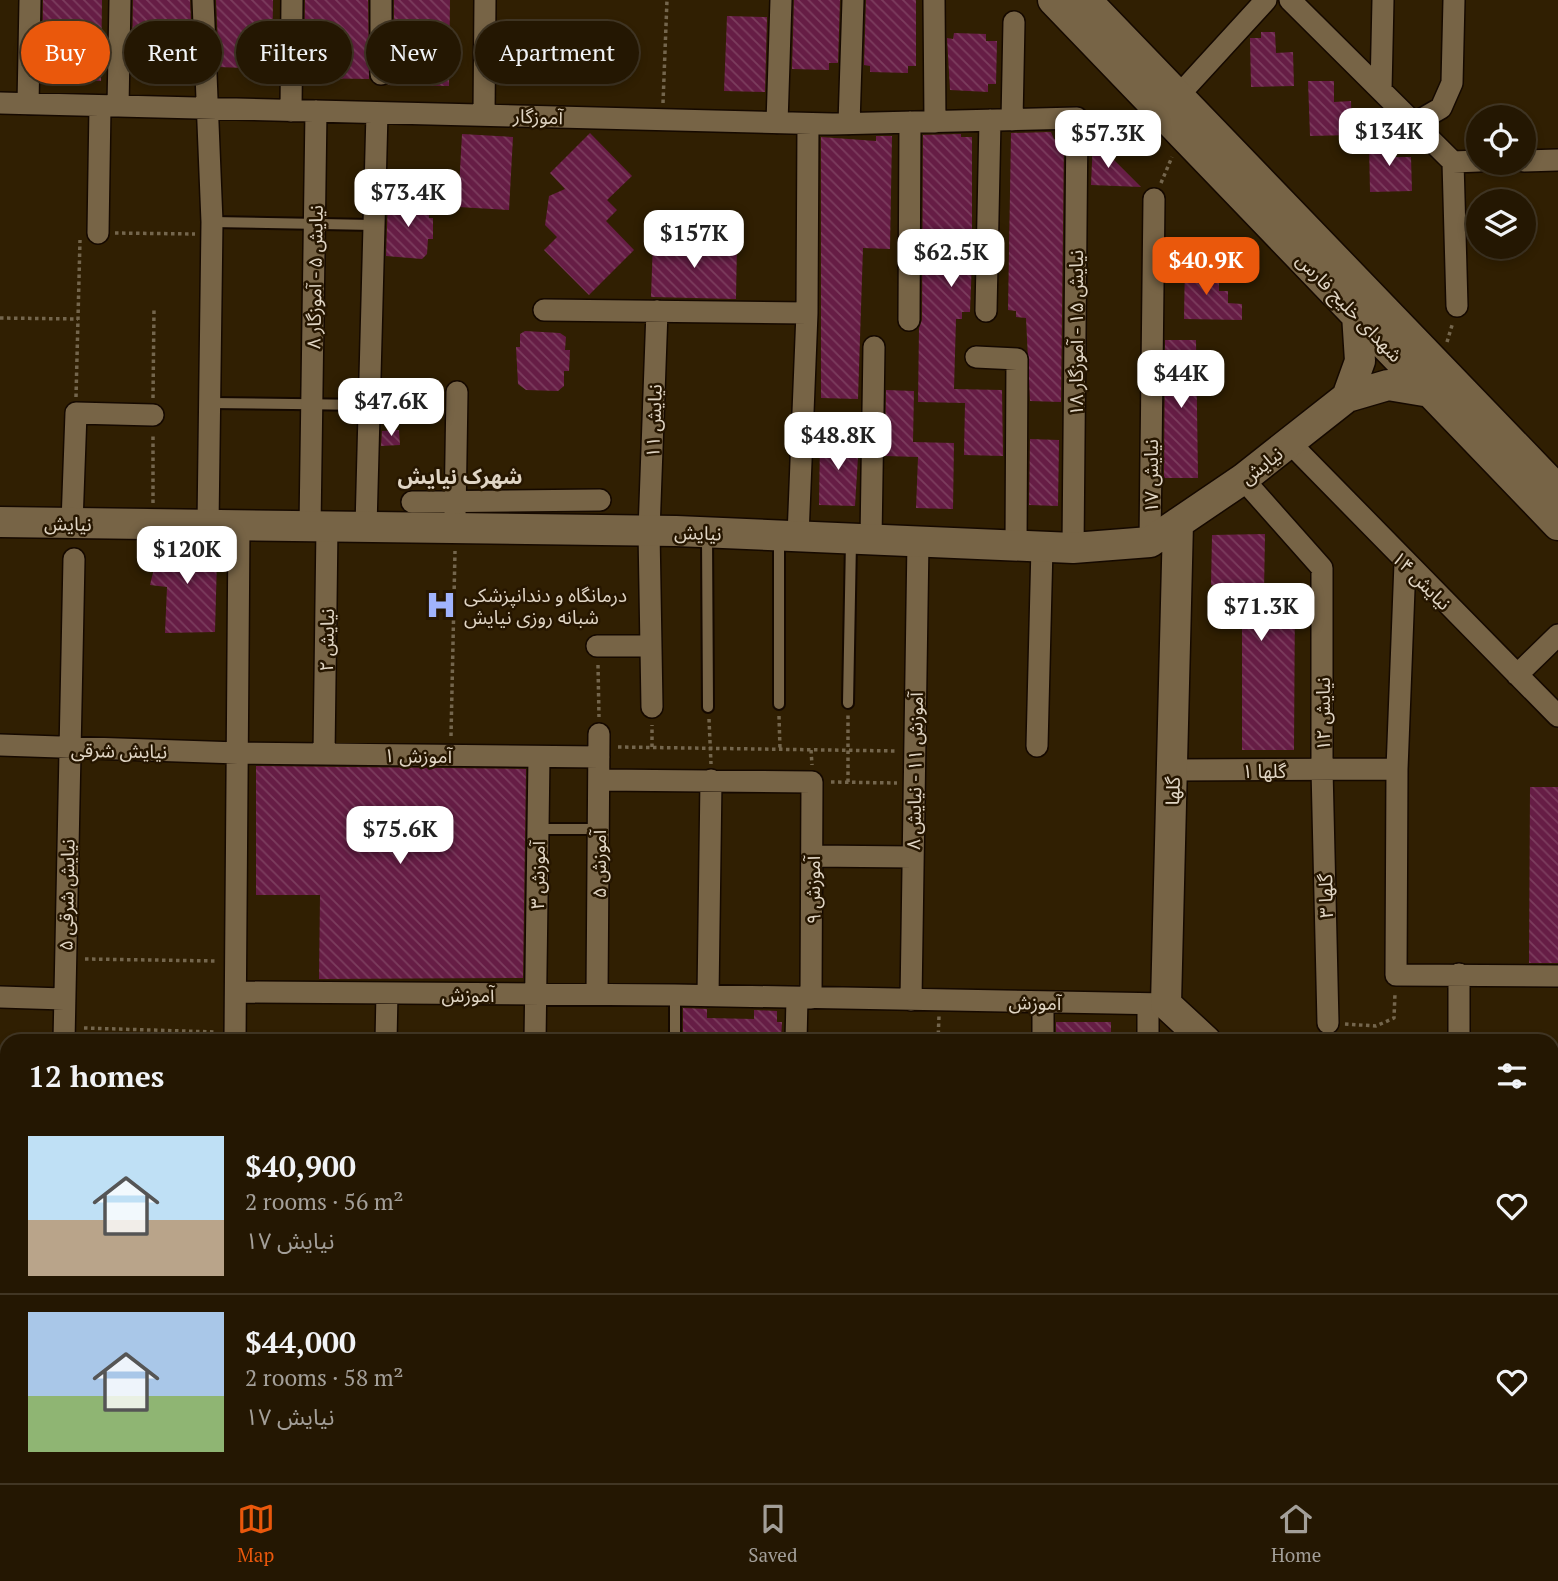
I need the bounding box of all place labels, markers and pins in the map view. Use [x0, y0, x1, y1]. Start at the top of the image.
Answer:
pin: $134K [1340, 108, 1438, 168]
pin: $57.3K [1051, 110, 1165, 170]
pin: $73.4K [351, 170, 465, 229]
pin: $157K [645, 210, 743, 270]
pin: $62.5K [894, 230, 1008, 289]
pin: $40.9K [1149, 238, 1263, 297]
pin: $44K [1140, 350, 1222, 410]
pin: $47.6K [334, 378, 448, 438]
pin: $48.8K [781, 412, 895, 472]
pin: $120K [138, 526, 236, 586]
place label: درمانگاه و دندانپزشکی شبانه روزی نیایش [464, 582, 627, 629]
pin: $71.3K [1204, 584, 1318, 643]
hospital icon: درمانگاه و دندانپزشکی شبانه روزی نیایش [424, 588, 458, 622]
pin: $75.6K [343, 806, 457, 866]

